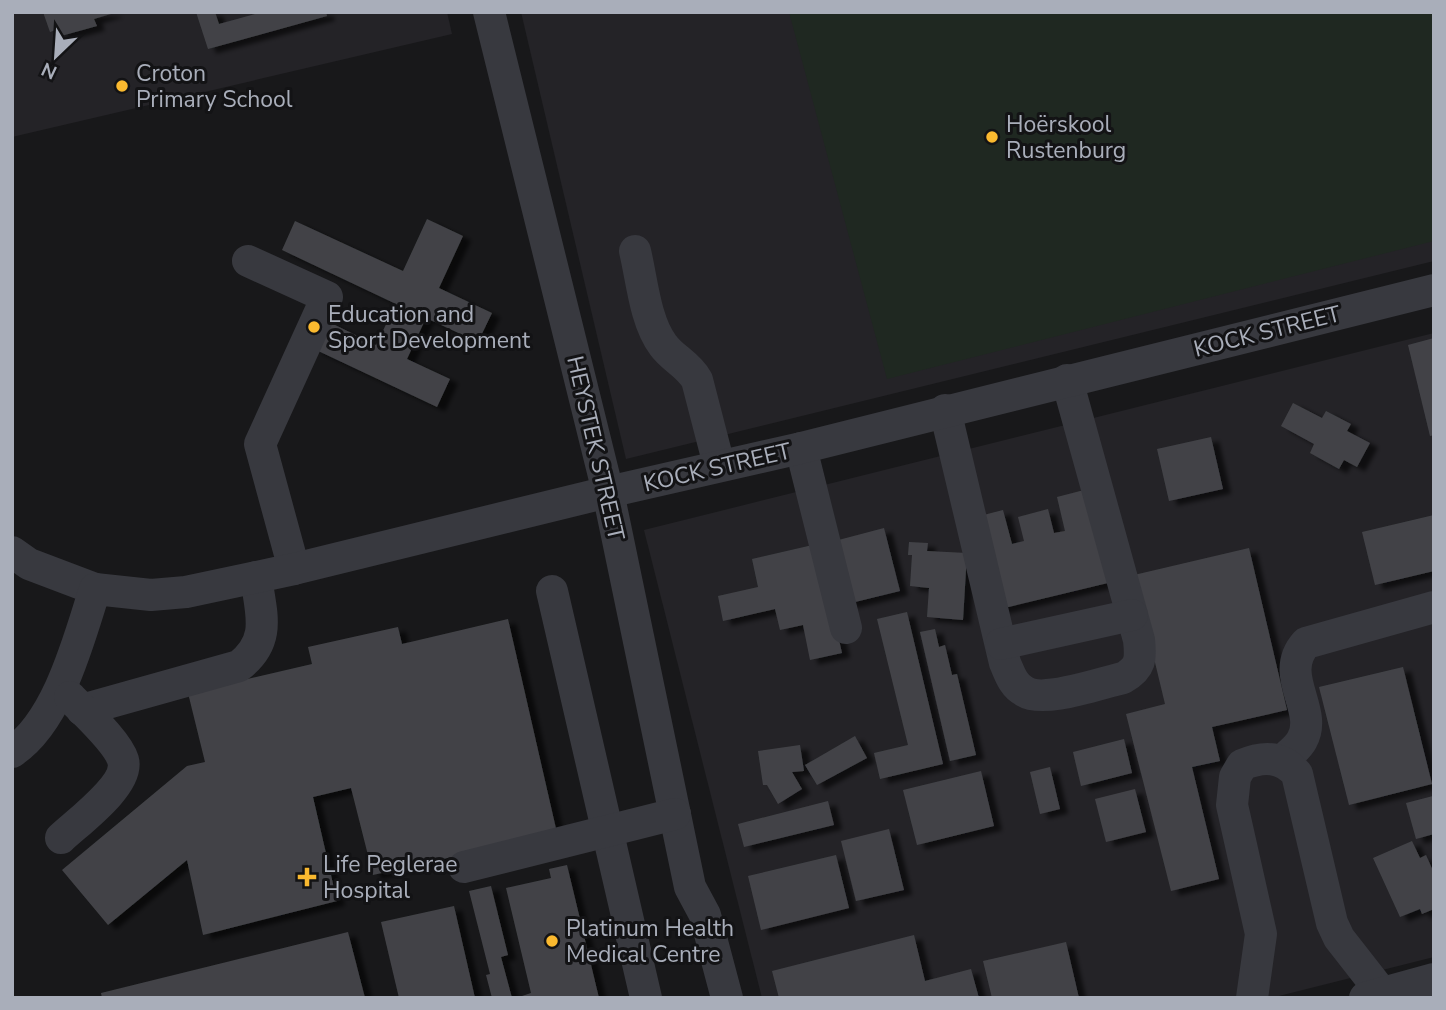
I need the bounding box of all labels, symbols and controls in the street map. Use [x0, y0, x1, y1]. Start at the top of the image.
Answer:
north arrow [21, 21, 91, 91]
text: N [37, 56, 61, 85]
place label: Croton Primary School [136, 58, 293, 115]
marker: Croton Primary School [114, 78, 130, 94]
place label: Hoërskool Rustenburg [1006, 109, 1126, 166]
marker: Hoërskool Rustenburg [984, 129, 1000, 145]
street label: KOCK STREET [1190, 298, 1344, 365]
place label: Education and Sport Development [328, 299, 531, 356]
marker: Education and Sport Development [306, 319, 322, 335]
street label: HEYSTEK STREET [559, 353, 632, 544]
street label: KOCK STREET [640, 435, 794, 500]
place label: Life Peglerae Hospital [323, 849, 458, 906]
marker: Life Peglerae Hospital [297, 867, 317, 887]
place label: Platinum Health Medical Centre [566, 913, 734, 970]
marker: Platinum Health Medical Centre [544, 933, 560, 949]

